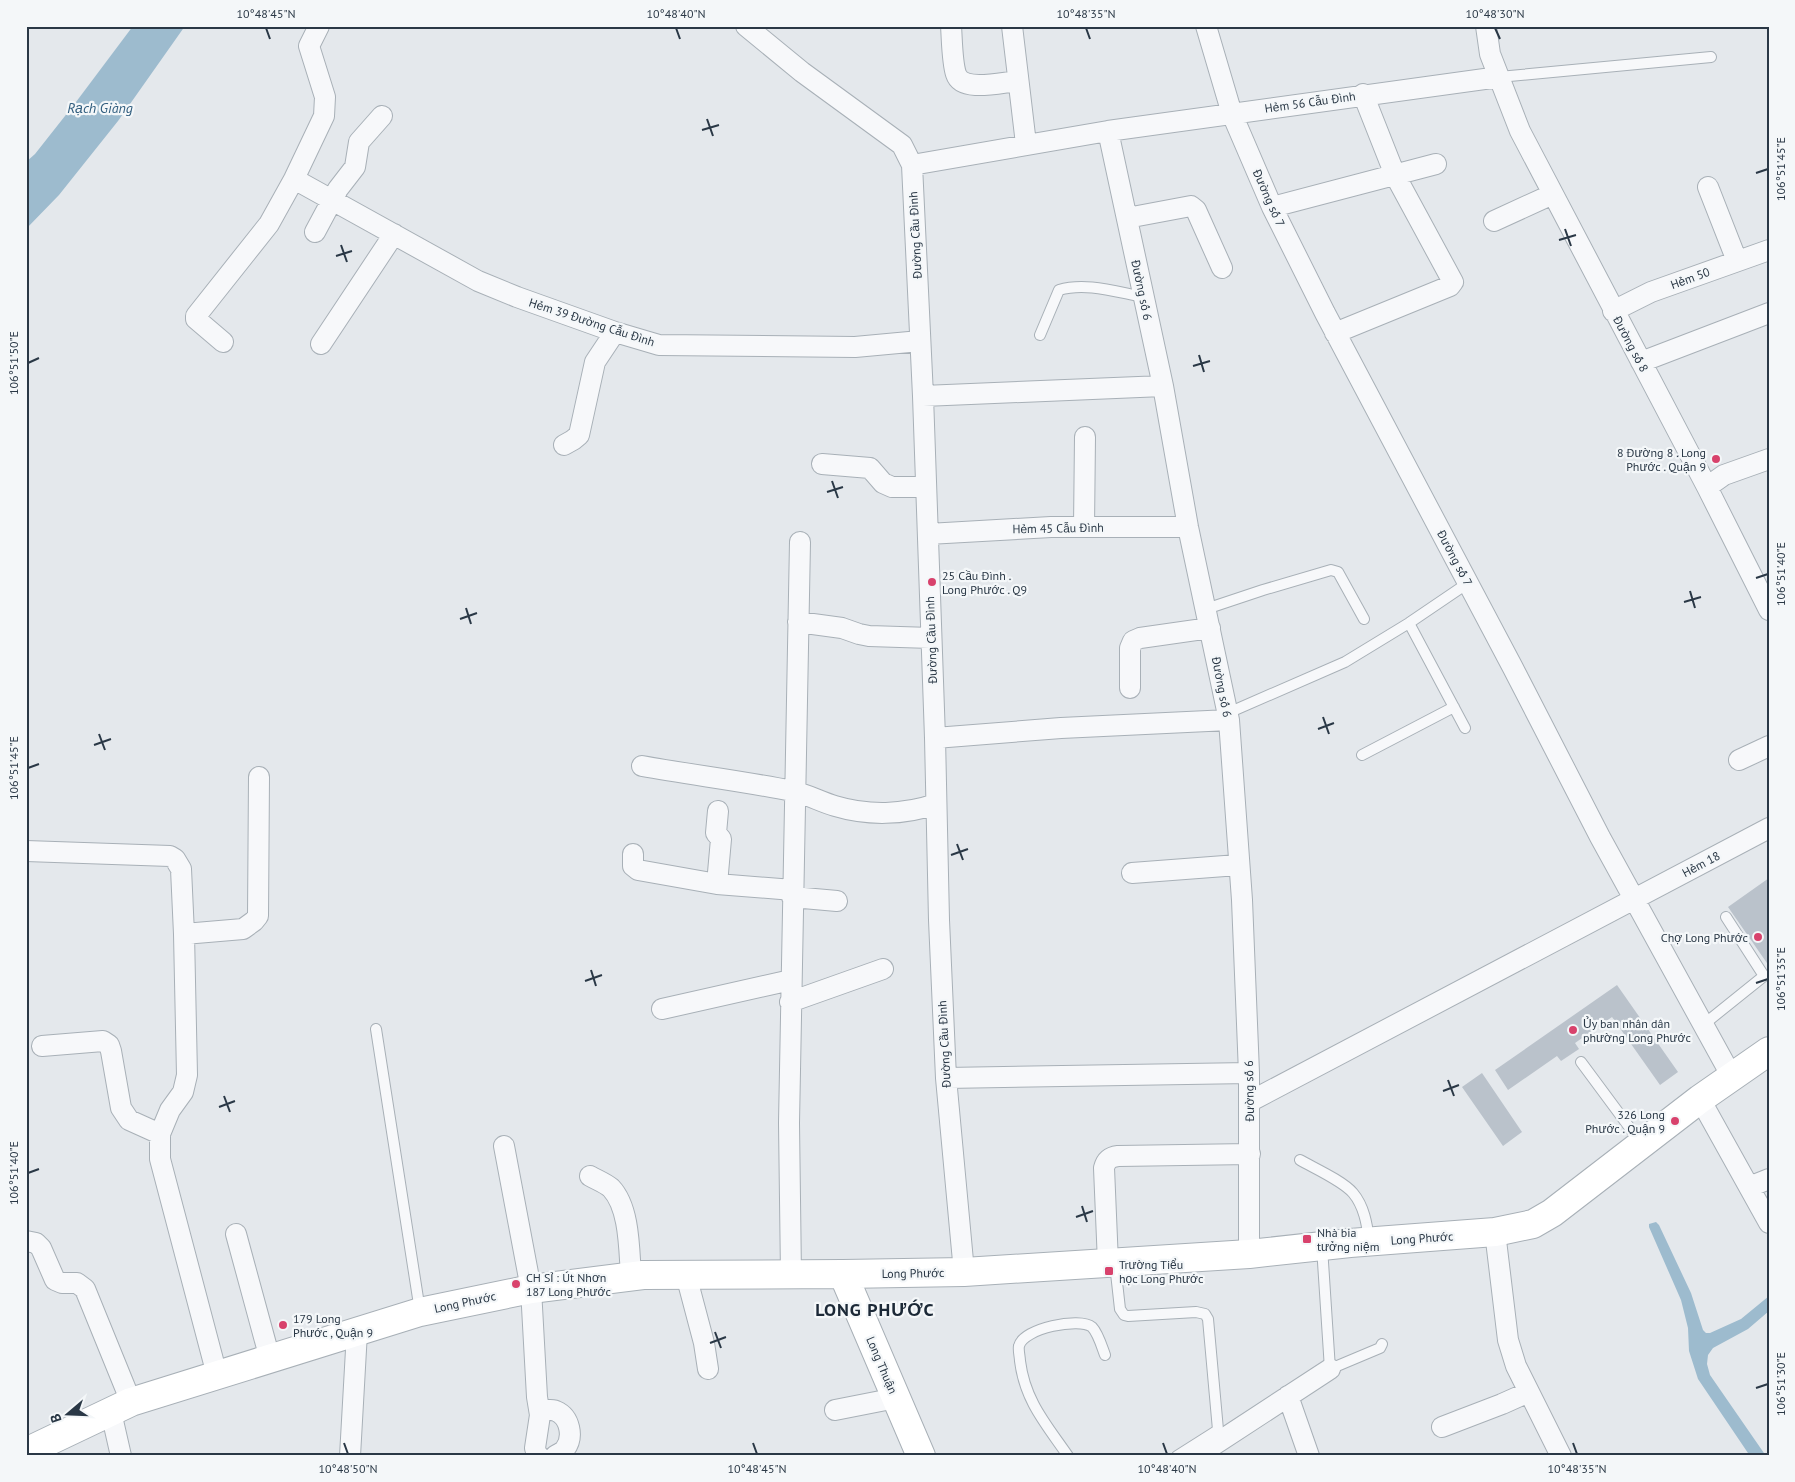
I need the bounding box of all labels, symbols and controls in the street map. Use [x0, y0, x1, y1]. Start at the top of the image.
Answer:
text: 10°48'45"N [236, 6, 296, 21]
text: 10°48'40"N [646, 6, 706, 21]
text: 10°48'35"N [1056, 6, 1116, 21]
text: 10°48'30"N [1465, 6, 1525, 21]
street label: Hẻm 56 Cẫu Đình [1264, 88, 1356, 116]
water label: Rạch Giàng [67, 99, 133, 117]
text: 106°51'45"E [1773, 137, 1788, 201]
street label: Đường số 7 [1249, 166, 1288, 229]
street label: Đường Cầu Đình [905, 191, 925, 280]
street label: Đường số 6 [1128, 258, 1156, 322]
street label: Hẻm 50 [1668, 264, 1712, 292]
street label: Hẻm 39 Đường Cẫu Đình [527, 295, 657, 349]
street label: Đường số 8 [1610, 313, 1652, 375]
text: 106°51'50"E [6, 331, 21, 395]
place label: 8 Đường 8 . Long Phước . Quận 9 [1617, 445, 1706, 474]
marker: 8 Đường 8 . Long Phước . Quận 9 [1710, 453, 1722, 465]
street label: Hẻm 45 Cẫu Đình [1012, 520, 1104, 536]
street label: Đường số 7 [1434, 527, 1476, 589]
text: 106°51'40"E [1773, 542, 1788, 606]
place label: 25 Cầu Đình . Long Phước . Q9 [942, 568, 1027, 597]
marker: 25 Cầu Đình . Long Phước . Q9 [926, 576, 938, 588]
street label: Đường Cầu Đình [922, 596, 940, 685]
street label: Đường số 6 [1209, 655, 1235, 718]
text: 106°51'45"E [6, 736, 21, 800]
street label: Hẻm 18 [1679, 848, 1723, 880]
place label: Chợ Long Phước [1661, 930, 1749, 945]
marker: Chợ Long Phước [1752, 931, 1764, 943]
text: 106°51'35"E [1773, 947, 1788, 1011]
street label: Đường Cầu Đình [934, 1000, 954, 1089]
place label: Ủy ban nhân dân phường Long Phước [1583, 1016, 1691, 1045]
marker: Ủy ban nhân dân phường Long Phước [1567, 1024, 1579, 1036]
street label: Đường số 6 [1241, 1060, 1257, 1123]
place label: 326 Long Phước . Quận 9 [1585, 1107, 1665, 1136]
marker: 326 Long Phước . Quận 9 [1669, 1115, 1681, 1127]
text: 106°51'40"E [6, 1141, 21, 1205]
place label: Nhà bia tưởng niệm [1317, 1225, 1379, 1254]
street label: Long Phước [1390, 1228, 1454, 1248]
marker: Nhà bia tưởng niệm [1301, 1233, 1313, 1245]
place label: Trường Tiểu học Long Phước [1119, 1257, 1204, 1286]
street label: Long Phước [882, 1265, 945, 1281]
marker: Trường Tiểu học Long Phước [1103, 1265, 1115, 1277]
place label: CH Sỉ : Út Nhơn 187 Long Phước [526, 1270, 611, 1299]
marker: CH Sỉ : Út Nhơn 187 Long Phước [510, 1278, 522, 1290]
street label: Long Phước [433, 1288, 498, 1316]
district label: LONG PHƯỚC [815, 1298, 935, 1321]
place label: 179 Long Phước , Quận 9 [293, 1311, 373, 1340]
marker: 179 Long Phước , Quận 9 [277, 1319, 289, 1331]
street label: Long Thuận [863, 1334, 901, 1396]
text: 106°51'30"E [1773, 1352, 1788, 1416]
north arrow [42, 1390, 92, 1440]
text: B [46, 1411, 66, 1425]
text: 10°48'50"N [318, 1461, 378, 1476]
text: 10°48'45"N [727, 1461, 787, 1476]
text: 10°48'40"N [1137, 1461, 1197, 1476]
text: 10°48'35"N [1547, 1461, 1607, 1476]

